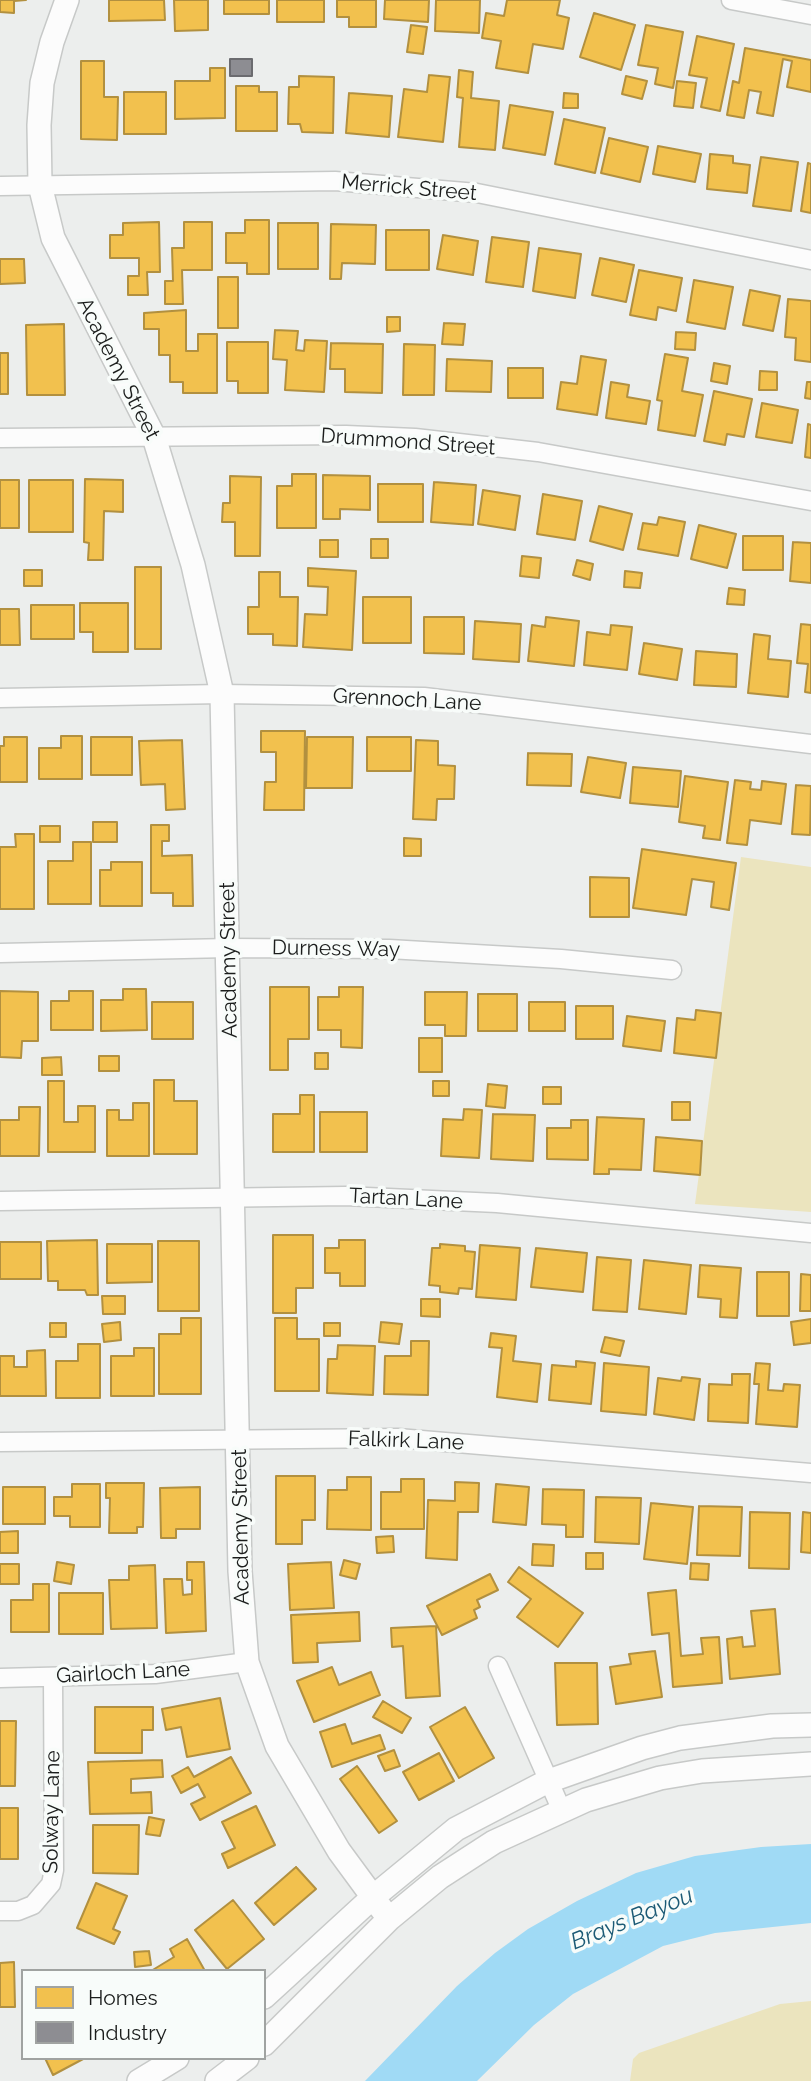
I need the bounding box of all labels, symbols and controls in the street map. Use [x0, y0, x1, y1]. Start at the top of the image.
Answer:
street label: Merrick Street [340, 170, 478, 206]
street label: Academy Street [71, 294, 165, 444]
street label: Drummond Street [320, 423, 496, 461]
street label: Grennoch Lane [332, 684, 482, 716]
street label: Academy Street [215, 882, 243, 1038]
street label: Durness Way [272, 935, 400, 963]
street label: Tartan Lane [349, 1183, 463, 1215]
street label: Falkirk Lane [348, 1426, 464, 1456]
street label: Academy Street [227, 1449, 255, 1605]
street label: Gairloch Lane [55, 1657, 191, 1689]
street label: Solway Lane [38, 1750, 66, 1874]
water label: Brays Bayou [567, 1882, 697, 1956]
legend [21, 1969, 266, 2060]
text: Homes [88, 1985, 158, 2010]
text: Industry [88, 2020, 167, 2045]

